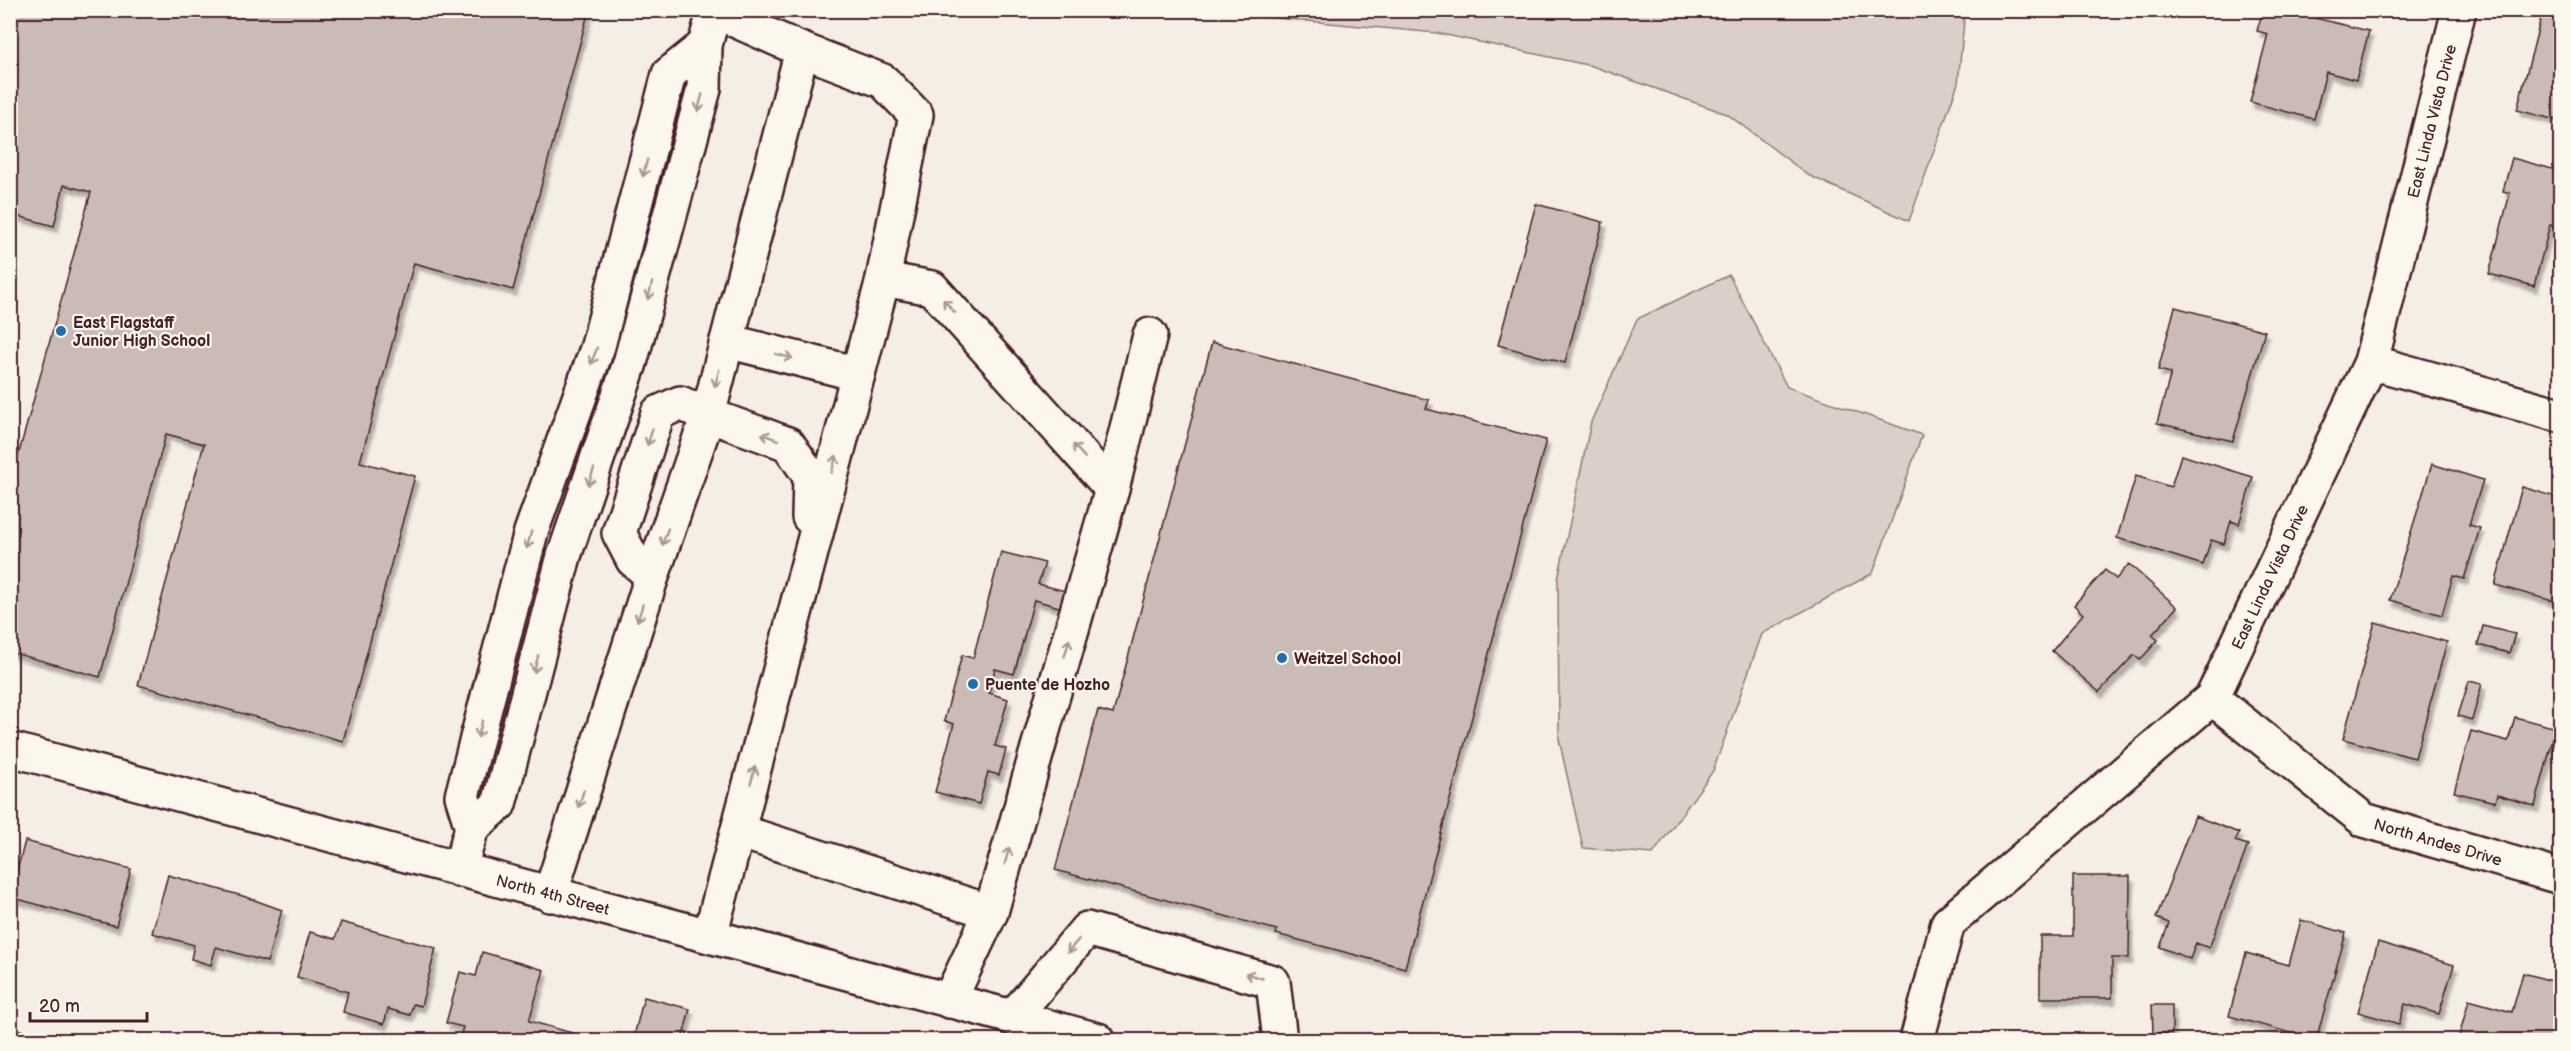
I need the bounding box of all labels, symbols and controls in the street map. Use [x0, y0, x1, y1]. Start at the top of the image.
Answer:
street label: East Linda Vista Drive [2404, 42, 2461, 200]
one-way arrow [694, 93, 706, 112]
one-way arrow [638, 158, 650, 177]
one-way arrow [643, 282, 655, 301]
one-way arrow [942, 299, 956, 314]
place label: East Flagstaff Junior High School [73, 314, 210, 351]
marker: East Flagstaff Junior High School [54, 324, 68, 338]
one-way arrow [588, 346, 599, 365]
one-way arrow [774, 350, 793, 362]
one-way arrow [711, 368, 723, 387]
one-way arrow [644, 427, 655, 446]
one-way arrow [761, 431, 780, 442]
one-way arrow [1072, 444, 1086, 459]
one-way arrow [829, 455, 840, 474]
one-way arrow [585, 467, 596, 486]
street label: East Linda Vista Drive [2228, 502, 2313, 653]
one-way arrow [659, 527, 670, 546]
one-way arrow [523, 530, 534, 549]
one-way arrow [634, 603, 645, 622]
one-way arrow [1061, 639, 1073, 658]
place label: Weitzel School [1294, 650, 1401, 669]
marker: Weitzel School [1275, 651, 1289, 665]
one-way arrow [529, 654, 541, 673]
place label: Puente de Hozho [985, 676, 1110, 695]
marker: Puente de Hozho [966, 677, 980, 691]
one-way arrow [474, 719, 485, 738]
one-way arrow [747, 765, 759, 784]
one-way arrow [575, 789, 586, 808]
street label: North Andes Drive [2371, 815, 2504, 871]
one-way arrow [1002, 847, 1013, 866]
street label: North 4th Street [494, 871, 611, 920]
one-way arrow [1066, 938, 1080, 953]
one-way arrow [1245, 970, 1264, 981]
scale bar [30, 985, 147, 1023]
text: 20 m [39, 996, 80, 1017]

